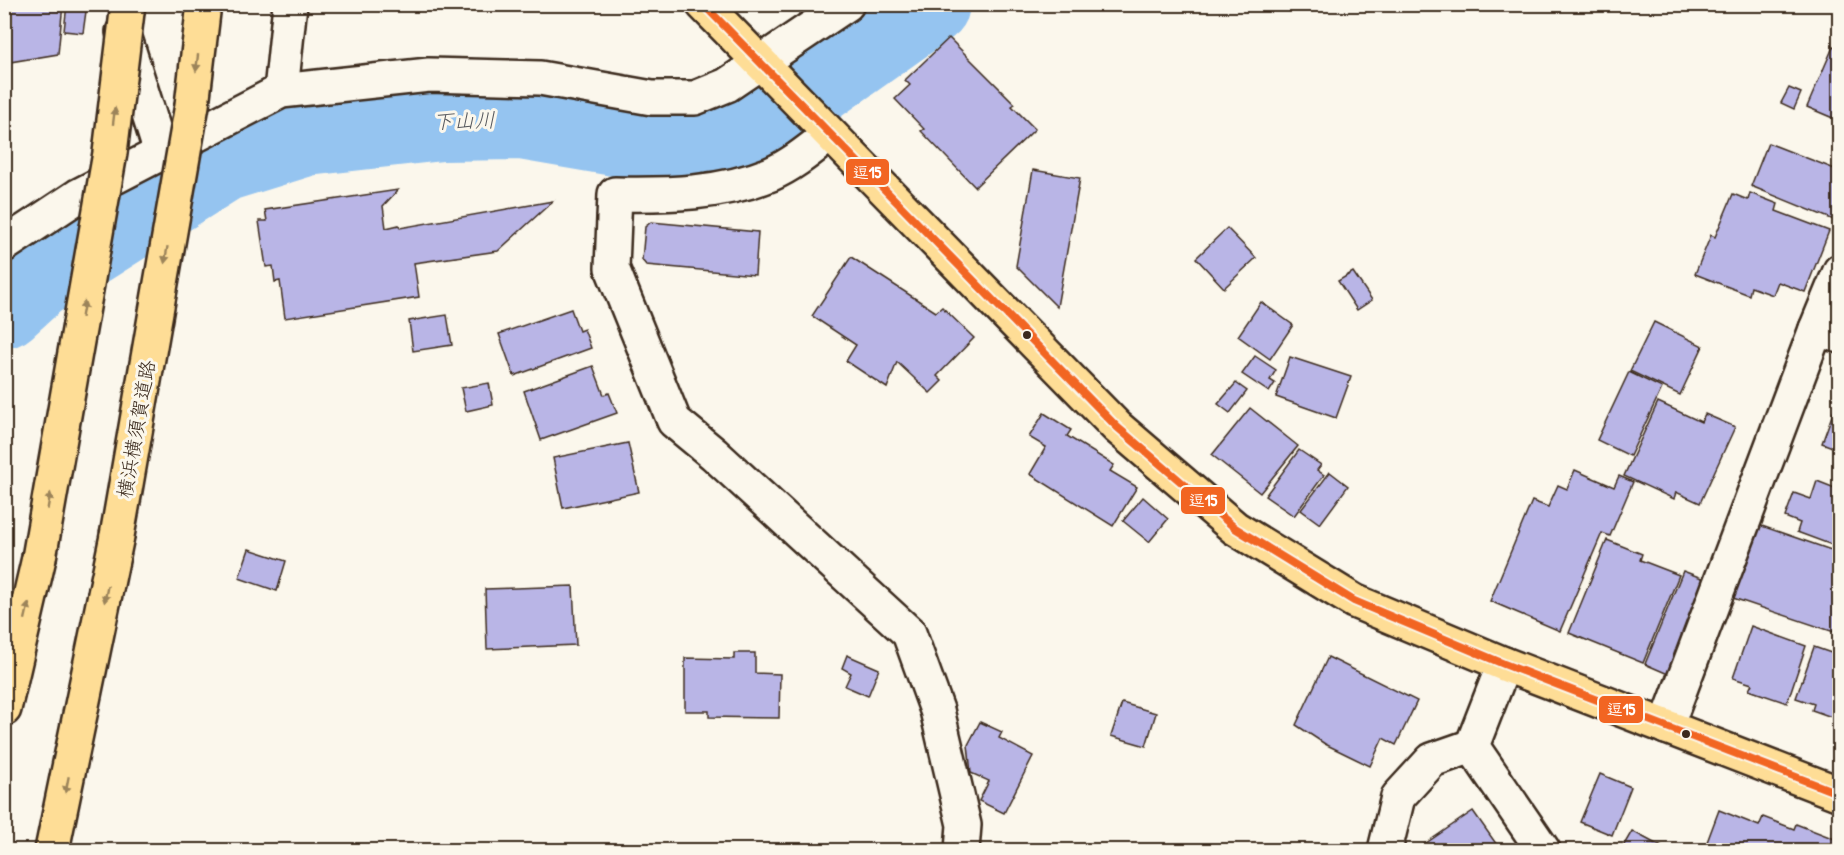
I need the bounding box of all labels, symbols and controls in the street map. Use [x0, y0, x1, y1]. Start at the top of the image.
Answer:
one-way arrow [193, 53, 202, 72]
water label: 下山川 [432, 105, 496, 136]
one-way arrow [110, 107, 119, 126]
line badge: 逗15 [845, 158, 890, 186]
text: 逗15 [853, 161, 882, 183]
one-way arrow [161, 246, 170, 265]
one-way arrow [78, 299, 87, 318]
unlabelled marker [1021, 329, 1033, 341]
street label: 横浜横須賀道路 [110, 358, 161, 500]
line badge: 逗15 [1180, 486, 1226, 515]
text: 逗15 [1189, 489, 1218, 511]
one-way arrow [45, 491, 54, 510]
one-way arrow [101, 584, 110, 603]
one-way arrow [23, 601, 32, 620]
line badge: 逗15 [1598, 695, 1644, 724]
text: 逗15 [1607, 698, 1636, 720]
unlabelled marker [1680, 728, 1692, 740]
one-way arrow [62, 775, 71, 794]

